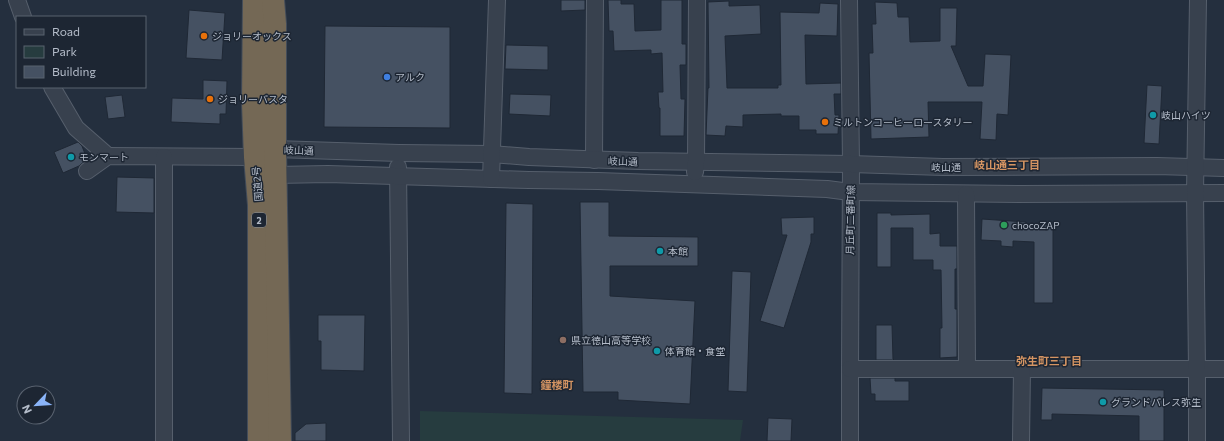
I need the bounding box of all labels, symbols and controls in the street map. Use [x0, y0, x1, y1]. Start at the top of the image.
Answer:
legend [16, 16, 146, 88]
text: Road [52, 24, 80, 38]
place label: ジョリーオックス [212, 30, 292, 42]
marker: ジョリーオックス [199, 31, 209, 41]
text: Park [52, 44, 78, 58]
text: Building [52, 64, 96, 78]
place label: アルク [395, 71, 425, 83]
marker: アルク [382, 72, 392, 82]
place label: ジョリーパスタ [218, 93, 288, 105]
marker: ジョリーパスタ [205, 94, 215, 104]
place label: 岐山ハイツ [1161, 109, 1211, 121]
marker: 岐山ハイツ [1148, 110, 1158, 120]
place label: ミルトンコーヒーロースタリー [833, 116, 973, 128]
marker: ミルトンコーヒーロースタリー [820, 117, 830, 127]
street label: 岐山通 [284, 143, 314, 157]
place label: モンマート [79, 151, 129, 163]
marker: モンマート [66, 152, 76, 162]
street label: 岐山通 [608, 154, 638, 168]
district label: 岐山通三丁目 [974, 158, 1040, 171]
street label: 岐山通 [931, 161, 961, 173]
street label: 国道2号 [249, 166, 265, 202]
street label: 月丘町二番町線 [843, 185, 857, 255]
road number: 2 [252, 213, 266, 227]
place label: chocoZAP [1012, 219, 1059, 231]
marker: chocoZAP [999, 220, 1009, 230]
place label: 本館 [668, 245, 688, 257]
marker: 本館 [655, 246, 665, 256]
place label: 県立徳山高等学校 [571, 334, 651, 346]
marker: 県立徳山高等学校 [558, 335, 568, 345]
place label: 体育館・食堂 [665, 345, 725, 357]
marker: 体育館・食堂 [652, 346, 662, 356]
district label: 弥生町三丁目 [1016, 354, 1082, 367]
district label: 鐘楼町 [541, 378, 574, 391]
north arrow [16, 385, 56, 425]
place label: グランドパレス弥生 [1111, 396, 1201, 408]
marker: グランドパレス弥生 [1098, 397, 1108, 407]
text: N [19, 403, 34, 416]

